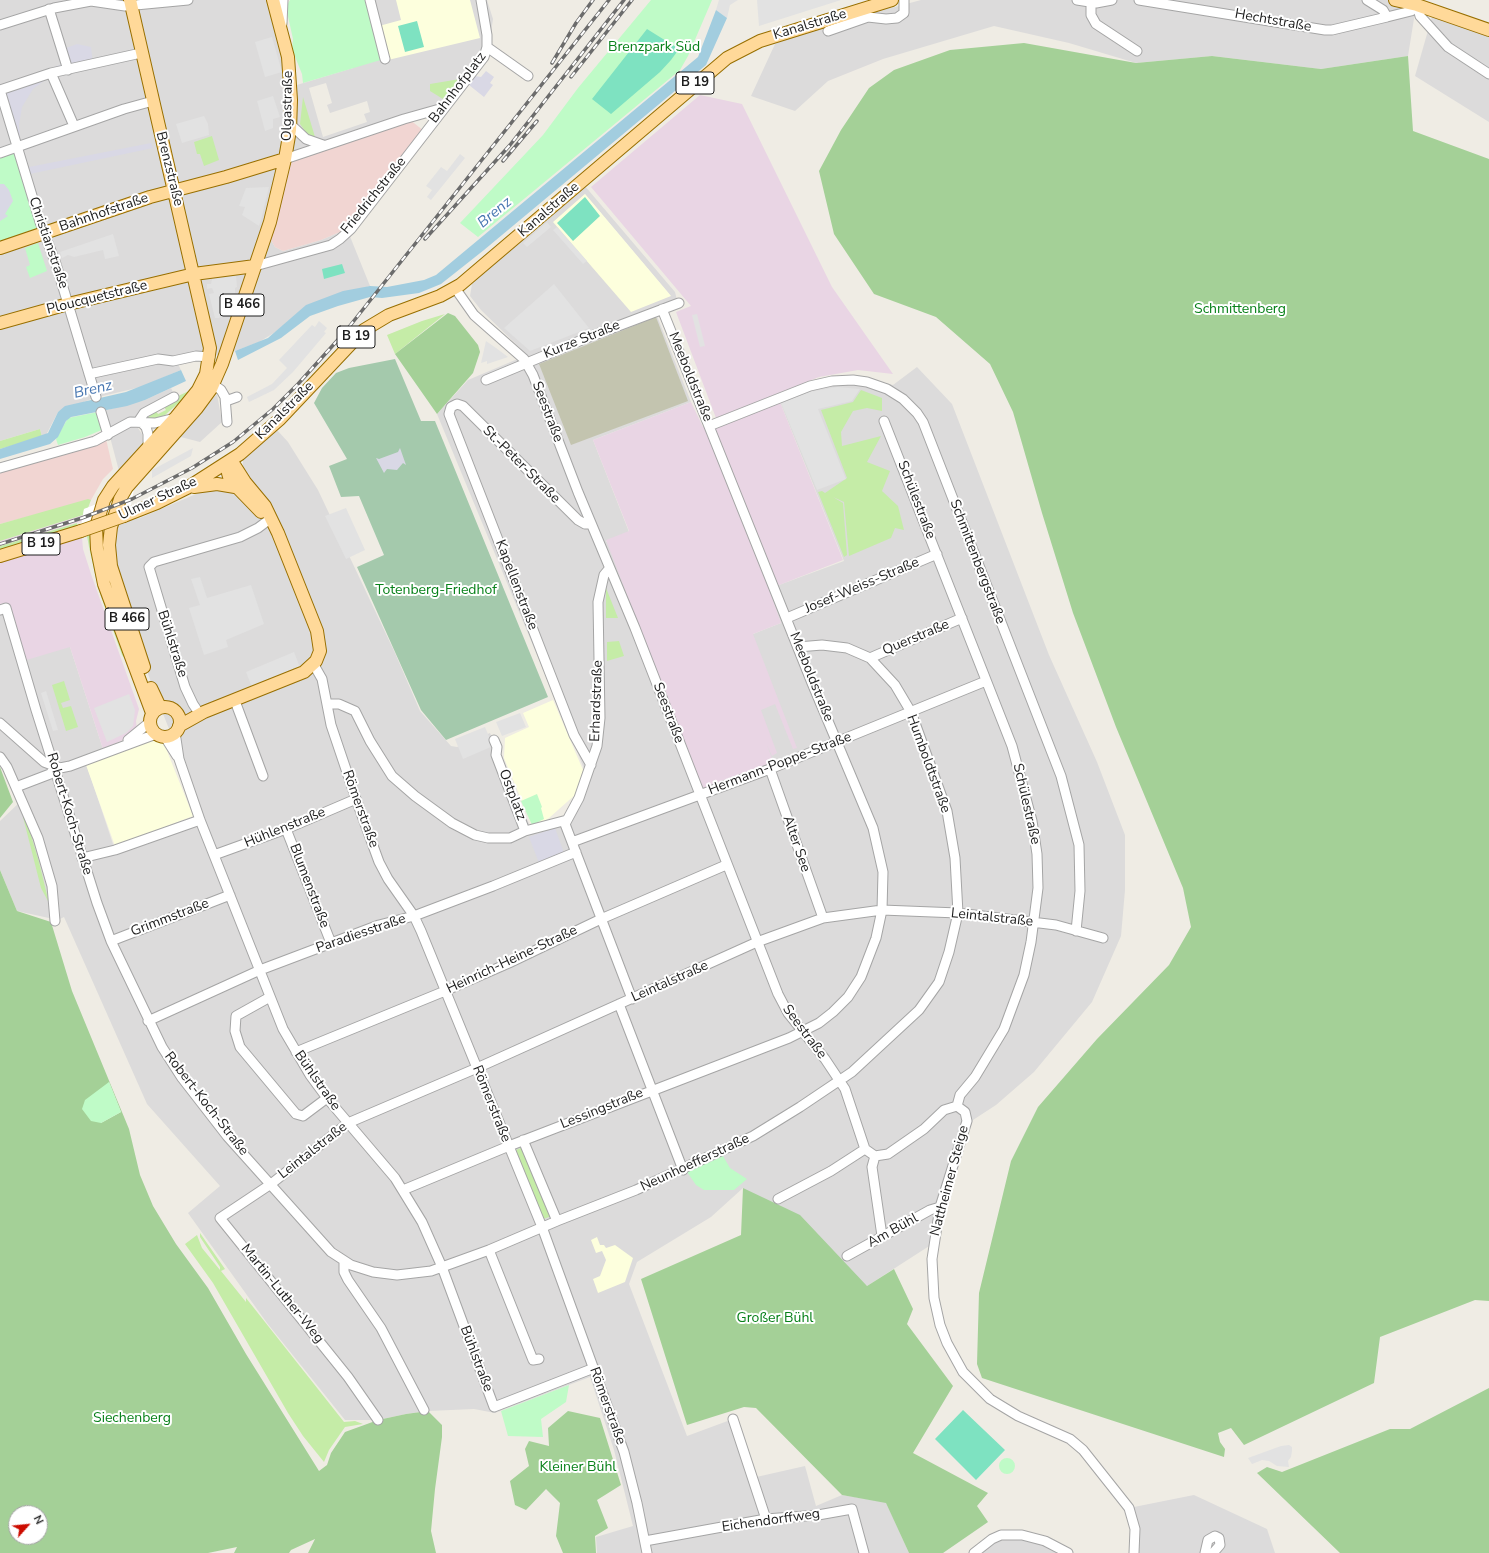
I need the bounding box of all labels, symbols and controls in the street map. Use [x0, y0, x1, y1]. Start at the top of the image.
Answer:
street label: Kanalstraße [771, 6, 849, 44]
street label: Hechtstraße [1233, 6, 1313, 36]
park label: Brenzpark Süd [608, 40, 700, 56]
street label: Bahnhofplatz [426, 49, 490, 127]
street label: Olgastraße [279, 71, 297, 141]
road number: B 19 [676, 72, 714, 94]
street label: Brenzstraße [152, 130, 186, 208]
street label: Friedrichstraße [338, 154, 410, 238]
street label: Kanalstraße [515, 179, 583, 241]
street label: Bahnhofstraße [57, 190, 151, 236]
water label: Brenz [474, 194, 516, 232]
street label: Christianstraße [24, 195, 72, 291]
street label: Ploucquetstraße [45, 277, 149, 319]
road number: B 466 [220, 294, 264, 316]
park label: Schmittenberg [1194, 302, 1286, 318]
street label: Kurze Straße [541, 317, 623, 363]
road number: B 19 [337, 326, 375, 348]
street label: Meeboldstraße [664, 330, 716, 424]
water label: Brenz [72, 377, 114, 403]
street label: Kanalstraße [252, 378, 318, 444]
street label: Seestraße [528, 379, 566, 445]
street label: St.-Peter-Straße [479, 423, 563, 507]
street label: Schülestraße [893, 459, 939, 541]
street label: Ulmer Straße [116, 474, 200, 524]
street label: Schmittenbergstraße [946, 497, 1008, 627]
road number: B 19 [22, 533, 60, 555]
street label: Kapellenstraße [491, 537, 541, 633]
street label: Josef-Weiss-Straße [802, 554, 922, 618]
park label: Totenberg-Friedhof [375, 583, 497, 599]
road number: B 466 [105, 608, 149, 630]
street label: Bühlstraße [153, 608, 191, 680]
street label: Querstraße [880, 616, 952, 660]
street label: Meeboldstraße [785, 630, 837, 724]
street label: Erhardstraße [587, 660, 607, 742]
street label: Seestraße [649, 680, 687, 746]
street label: Humboldtstraße [902, 712, 954, 816]
street label: Hermann-Poppe-Straße [706, 729, 854, 799]
street label: Robert-Koch-Straße [42, 751, 96, 877]
street label: Schülestraße [1009, 762, 1043, 846]
street label: Ostplatz [495, 767, 529, 823]
street label: Römerstraße [338, 768, 382, 850]
street label: Hühlenstraße [242, 804, 328, 852]
street label: Alter See [779, 814, 813, 874]
street label: Blumenstraße [285, 842, 333, 930]
street label: Grimmstraße [129, 895, 211, 941]
street label: Leintalstraße [950, 905, 1034, 931]
street label: Paradiesstraße [314, 911, 408, 957]
street label: Heinrich-Heine-Straße [444, 922, 580, 998]
street label: Leintalstraße [629, 958, 711, 1006]
street label: Seestraße [778, 1002, 830, 1062]
street label: Bühlstraße [290, 1048, 344, 1114]
street label: Robert-Koch-Straße [160, 1049, 252, 1159]
street label: Römerstraße [468, 1063, 514, 1145]
street label: Lessingstraße [558, 1085, 646, 1133]
street label: Leintalstraße [275, 1119, 351, 1183]
street label: Nattheimer Steige [927, 1124, 973, 1238]
street label: Neunhoefferstraße [638, 1130, 752, 1196]
street label: Am Bühl [865, 1210, 921, 1252]
street label: Martin-Luther-Weg [237, 1241, 327, 1347]
park label: Großer Bühl [737, 1311, 813, 1327]
street label: Bühlstraße [456, 1324, 496, 1394]
street label: Römerstraße [585, 1365, 629, 1447]
park label: Siechenberg [93, 1411, 171, 1427]
park label: Kleiner Bühl [540, 1460, 616, 1476]
north arrow [8, 1505, 48, 1545]
street label: Eichendorffweg [721, 1506, 821, 1536]
text: N [30, 1513, 47, 1527]

